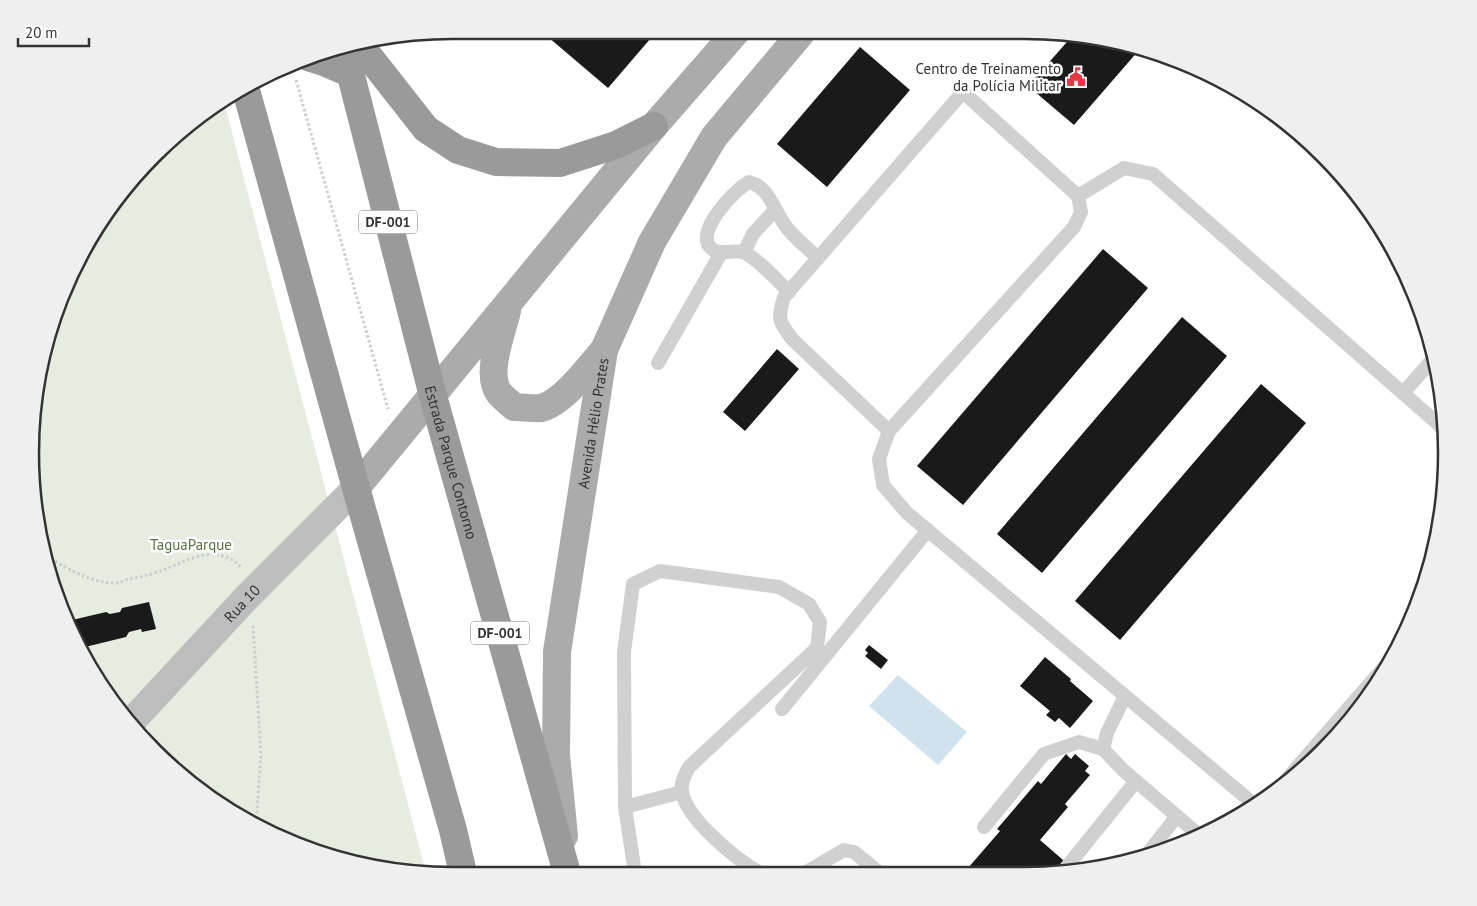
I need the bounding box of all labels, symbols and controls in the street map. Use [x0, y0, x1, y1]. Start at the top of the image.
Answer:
scale bar [18, 15, 89, 47]
text: 20 m [25, 23, 58, 42]
place label: Centro de Treinamento da Polícia Militar [916, 59, 1061, 95]
public building icon: Centro de Treinamento da Polícia Militar [1065, 66, 1087, 88]
road number: DF-001 [359, 210, 417, 233]
street label: Avenida Hélio Prates [573, 356, 612, 490]
street label: Estrada Parque Contorno [421, 384, 482, 541]
park label: TaguaParque [150, 535, 232, 554]
street label: Rua 10 [219, 580, 264, 626]
road number: DF-001 [471, 622, 529, 644]

